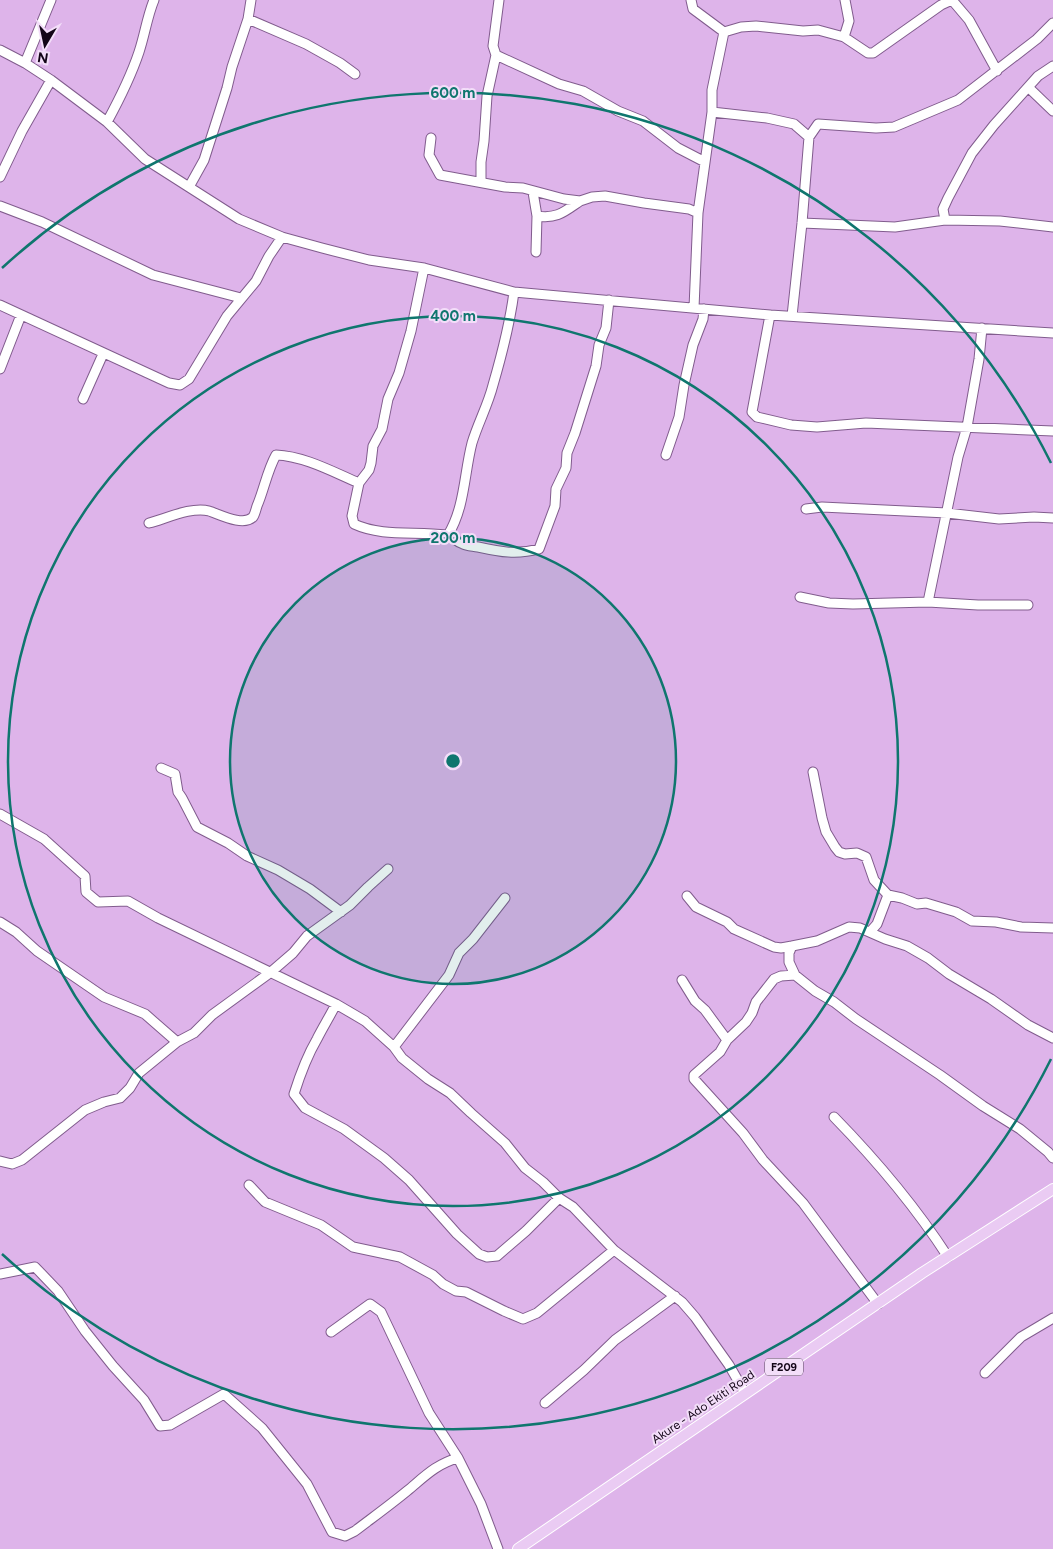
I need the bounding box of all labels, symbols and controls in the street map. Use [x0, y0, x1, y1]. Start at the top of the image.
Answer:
north arrow [20, 20, 70, 70]
text: N [36, 48, 50, 67]
text: 600 m [431, 84, 475, 102]
text: 400 m [430, 307, 476, 325]
text: 200 m [431, 529, 475, 547]
centre of rings [444, 752, 462, 770]
road number: F209 [765, 1358, 803, 1375]
street label: Akure - Ado Ekiti Road [649, 1367, 757, 1447]

